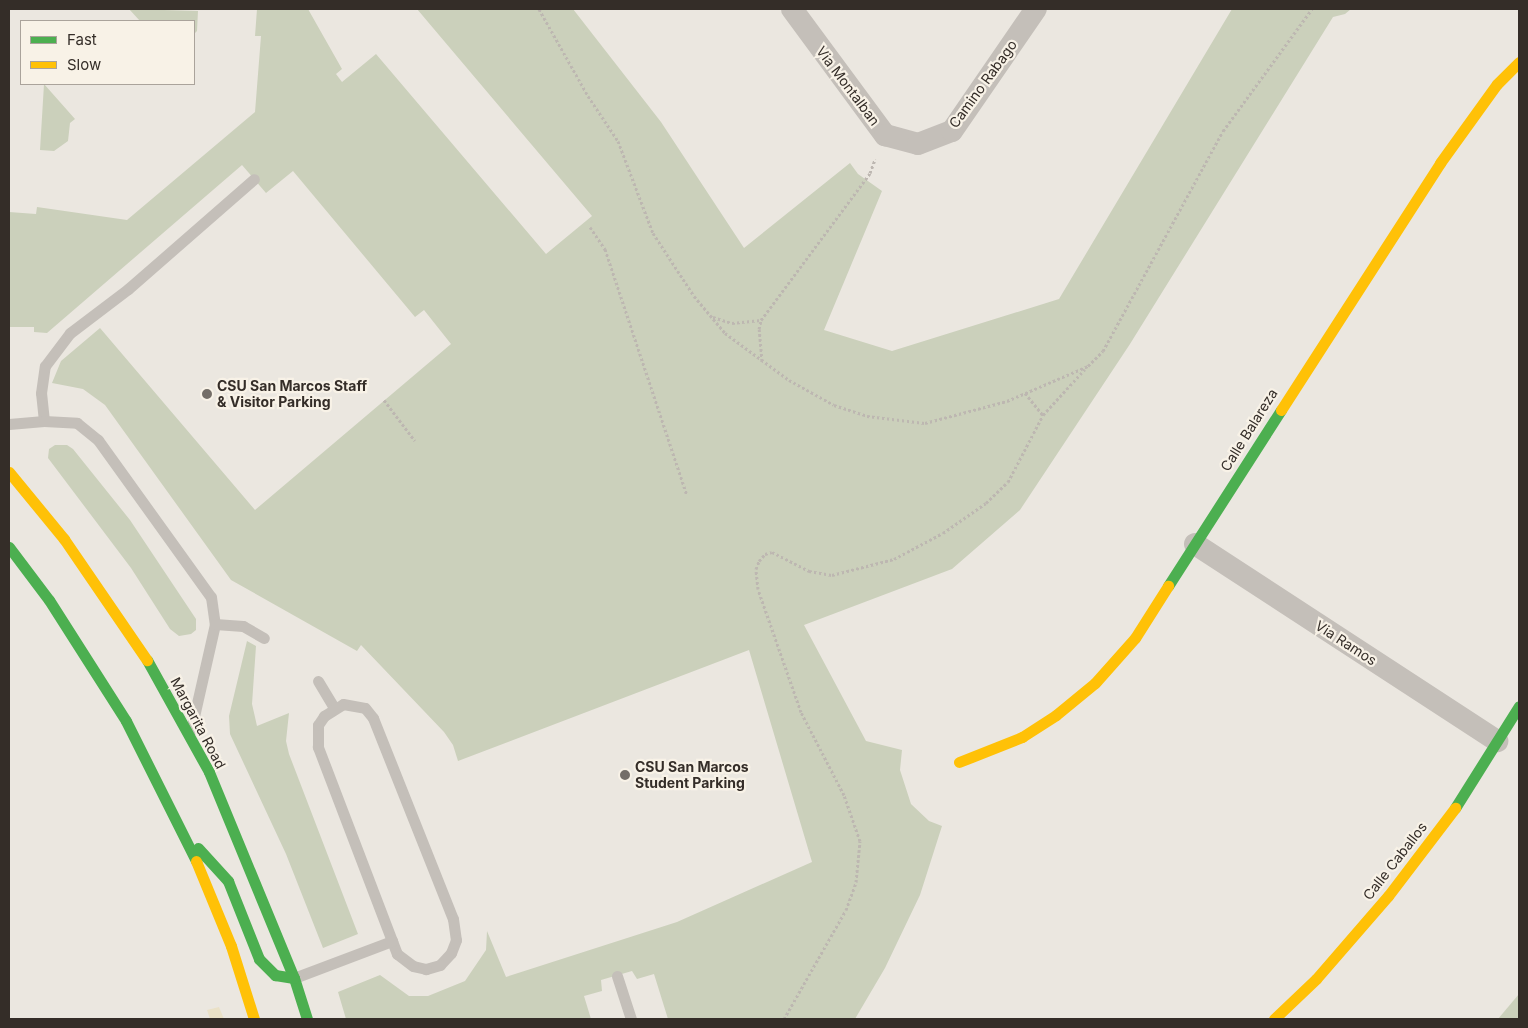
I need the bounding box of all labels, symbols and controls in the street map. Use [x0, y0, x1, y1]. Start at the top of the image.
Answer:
legend [20, 20, 195, 85]
text: Fast [67, 30, 97, 49]
street label: Camino Rabago [945, 37, 1021, 131]
street label: Via Montalban [813, 43, 883, 129]
text: Slow [67, 55, 101, 74]
place label: CSU San Marcos Staff & Visitor Parking [217, 378, 367, 411]
street label: Calle Balareza [1217, 386, 1281, 474]
marker: CSU San Marcos Staff & Visitor Parking [201, 388, 213, 400]
street label: Via Ramos [1312, 617, 1380, 669]
street label: Margarita Road [167, 674, 229, 772]
place label: CSU San Marcos Student Parking [635, 759, 749, 792]
marker: CSU San Marcos Student Parking [619, 769, 631, 781]
street label: Calle Caballos [1359, 819, 1431, 903]

